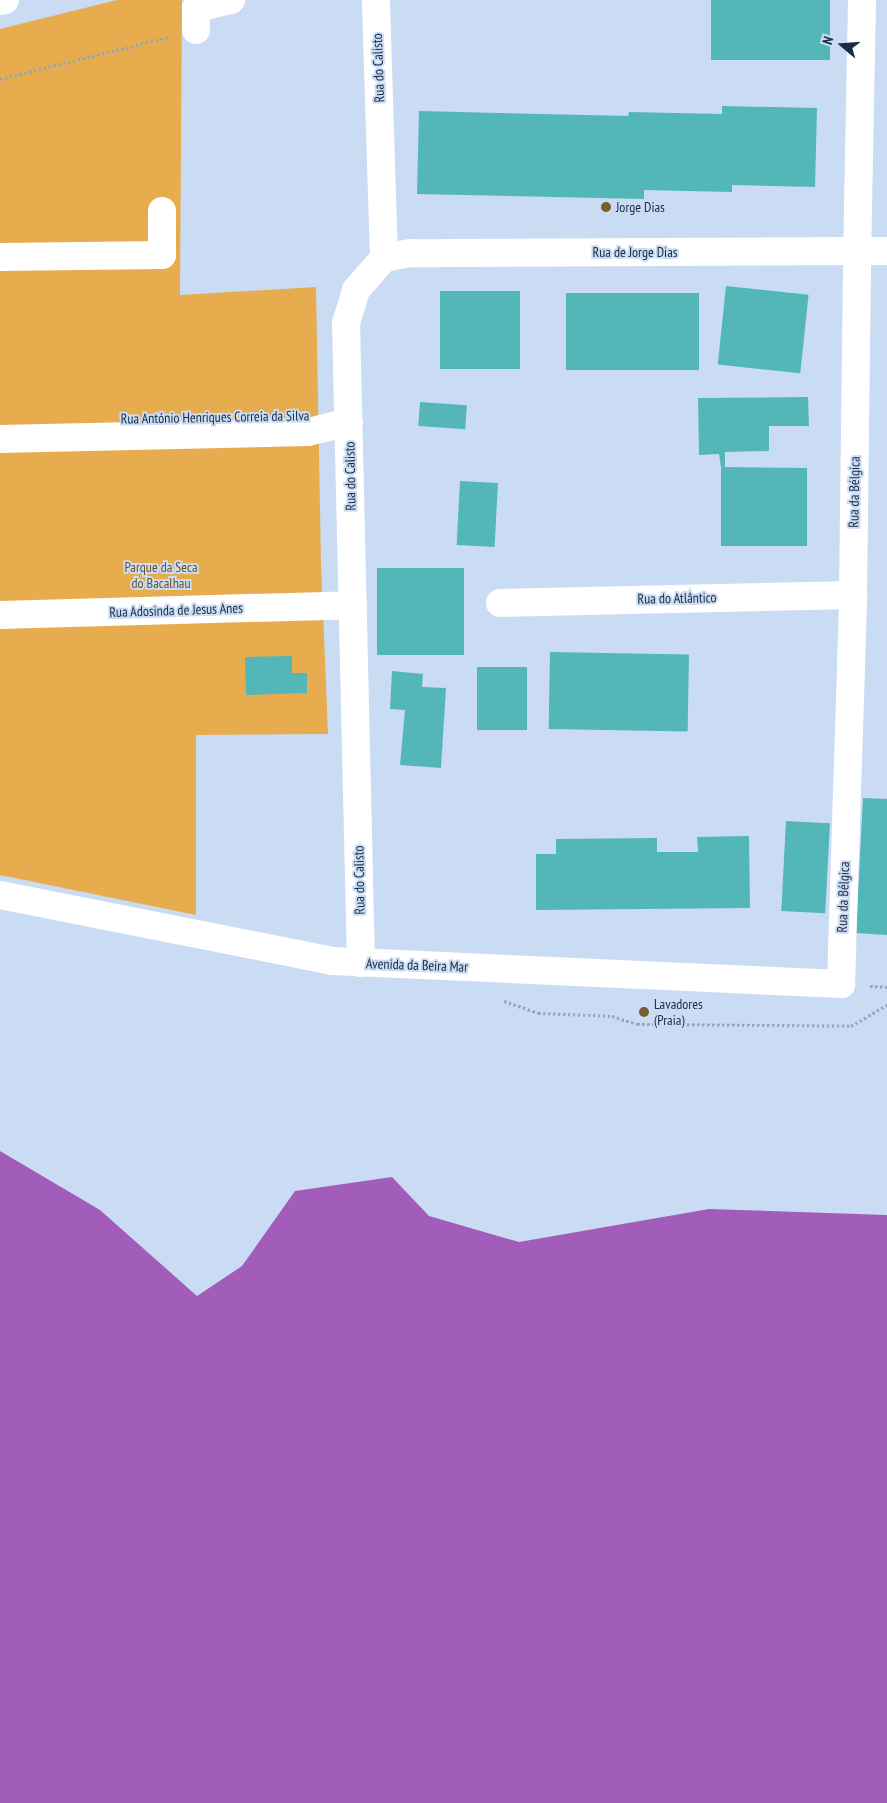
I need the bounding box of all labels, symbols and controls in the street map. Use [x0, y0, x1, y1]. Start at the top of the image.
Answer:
north arrow [817, 20, 867, 70]
street label: Rua do Calisto [368, 33, 388, 103]
text: N [818, 34, 837, 47]
place label: Jorge Dias [616, 199, 665, 215]
marker: Jorge Dias [600, 201, 612, 213]
street label: Rua de Jorge Dias [593, 244, 677, 260]
street label: Rua António Henriques Correia da Silva [120, 407, 310, 427]
street label: Rua do Calisto [341, 441, 359, 511]
street label: Rua da Bélgica [845, 456, 863, 528]
park label: Parque da Seca do Bacalhau [124, 559, 198, 592]
street label: Rua do Atlântico [637, 589, 717, 607]
street label: Rua Adosinda de Jesus Anes [109, 599, 243, 621]
street label: Rua do Calisto [350, 845, 368, 915]
street label: Rua da Bélgica [833, 861, 853, 933]
street label: Avenida da Beira Mar [366, 955, 468, 975]
place label: Lavadores (Praia) [654, 996, 703, 1028]
marker: Lavadores (Praia) [638, 1006, 650, 1018]

